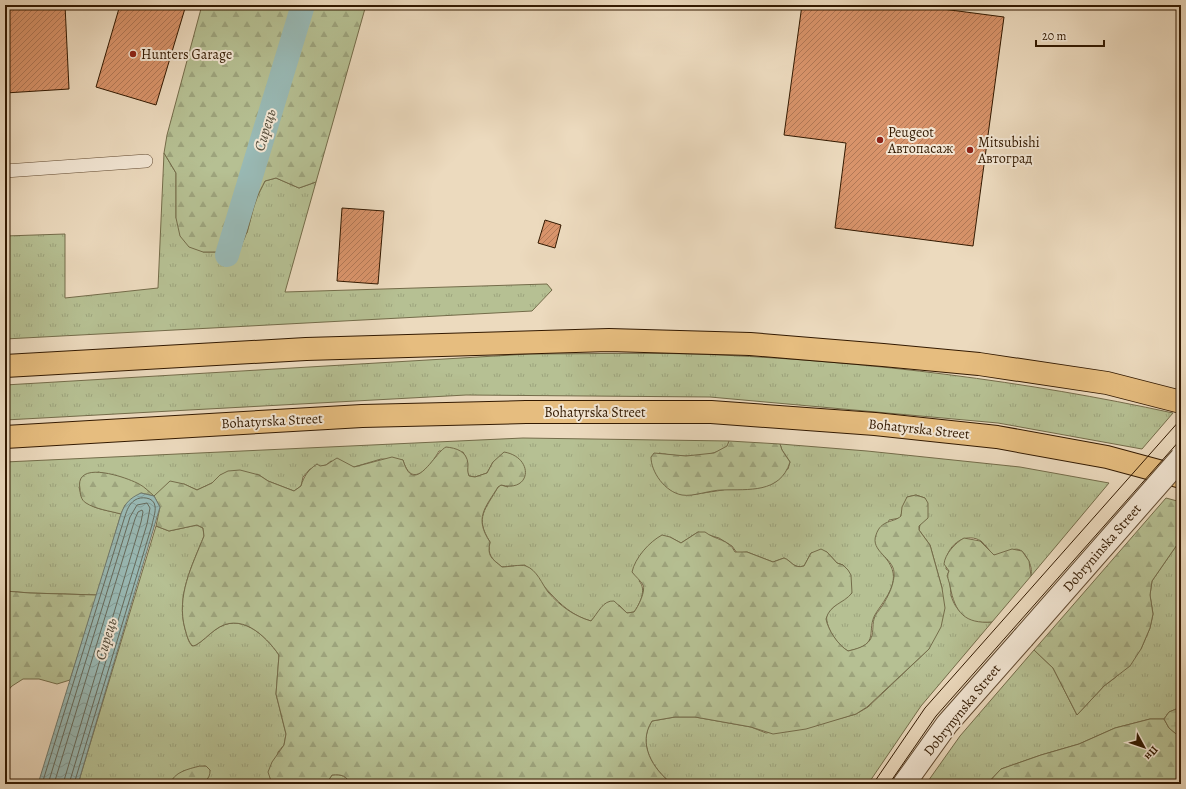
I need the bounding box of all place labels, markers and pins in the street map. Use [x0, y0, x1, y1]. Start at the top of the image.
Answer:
place label: Hunters Garage [141, 45, 232, 64]
marker: Hunters Garage [128, 49, 138, 59]
place label: Peugeot Автопасаж [887, 123, 954, 158]
place label: Mitsubishi Автоград [977, 133, 1040, 168]
marker: Peugeot Автопасаж [875, 135, 885, 145]
marker: Mitsubishi Автоград [965, 145, 975, 155]

